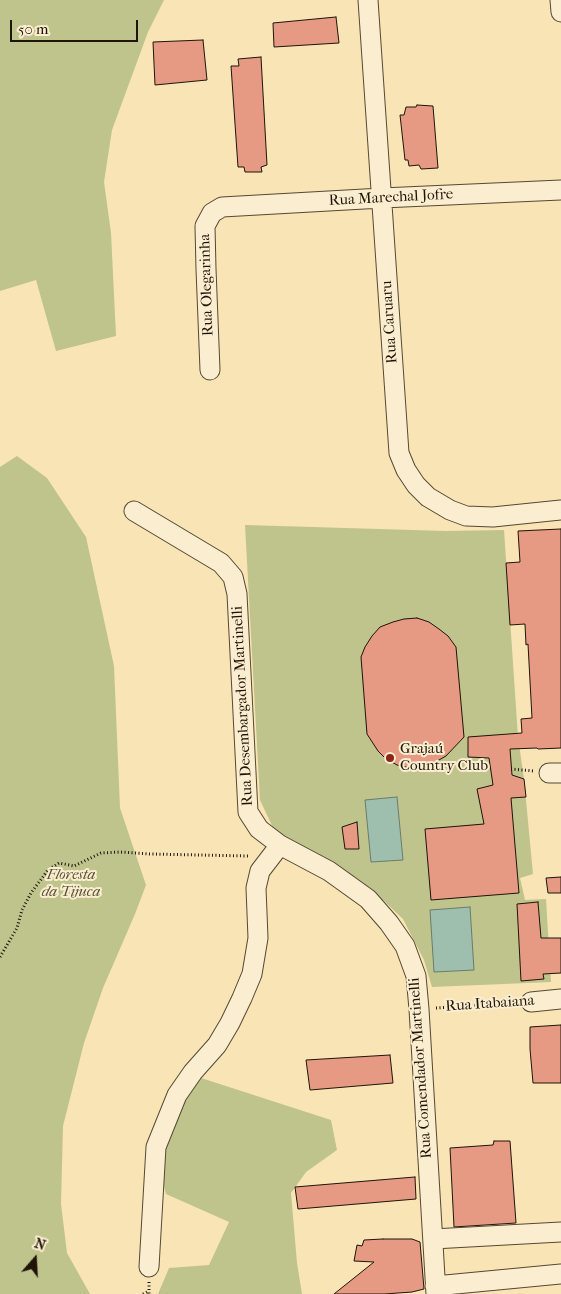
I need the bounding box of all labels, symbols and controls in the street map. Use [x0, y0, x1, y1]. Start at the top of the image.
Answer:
scale bar [12, 10, 140, 42]
text: 50 m [18, 20, 48, 38]
street label: Rua Marechal Jofre [328, 186, 454, 210]
street label: Rua Olegarinha [196, 233, 218, 337]
street label: Rua Caruaru [378, 280, 402, 364]
street label: Rua Desembargador Martinelli [229, 605, 257, 807]
place label: Grajaú Country Club [400, 740, 488, 775]
marker: Grajaú Country Club [384, 752, 396, 764]
park label: Floresta da Tijuca [42, 866, 100, 901]
street label: Rua Comendador Martinelli [406, 977, 436, 1159]
street label: Rua Itabaiana [445, 992, 535, 1016]
north arrow [10, 1234, 60, 1284]
text: N [32, 1235, 48, 1254]

